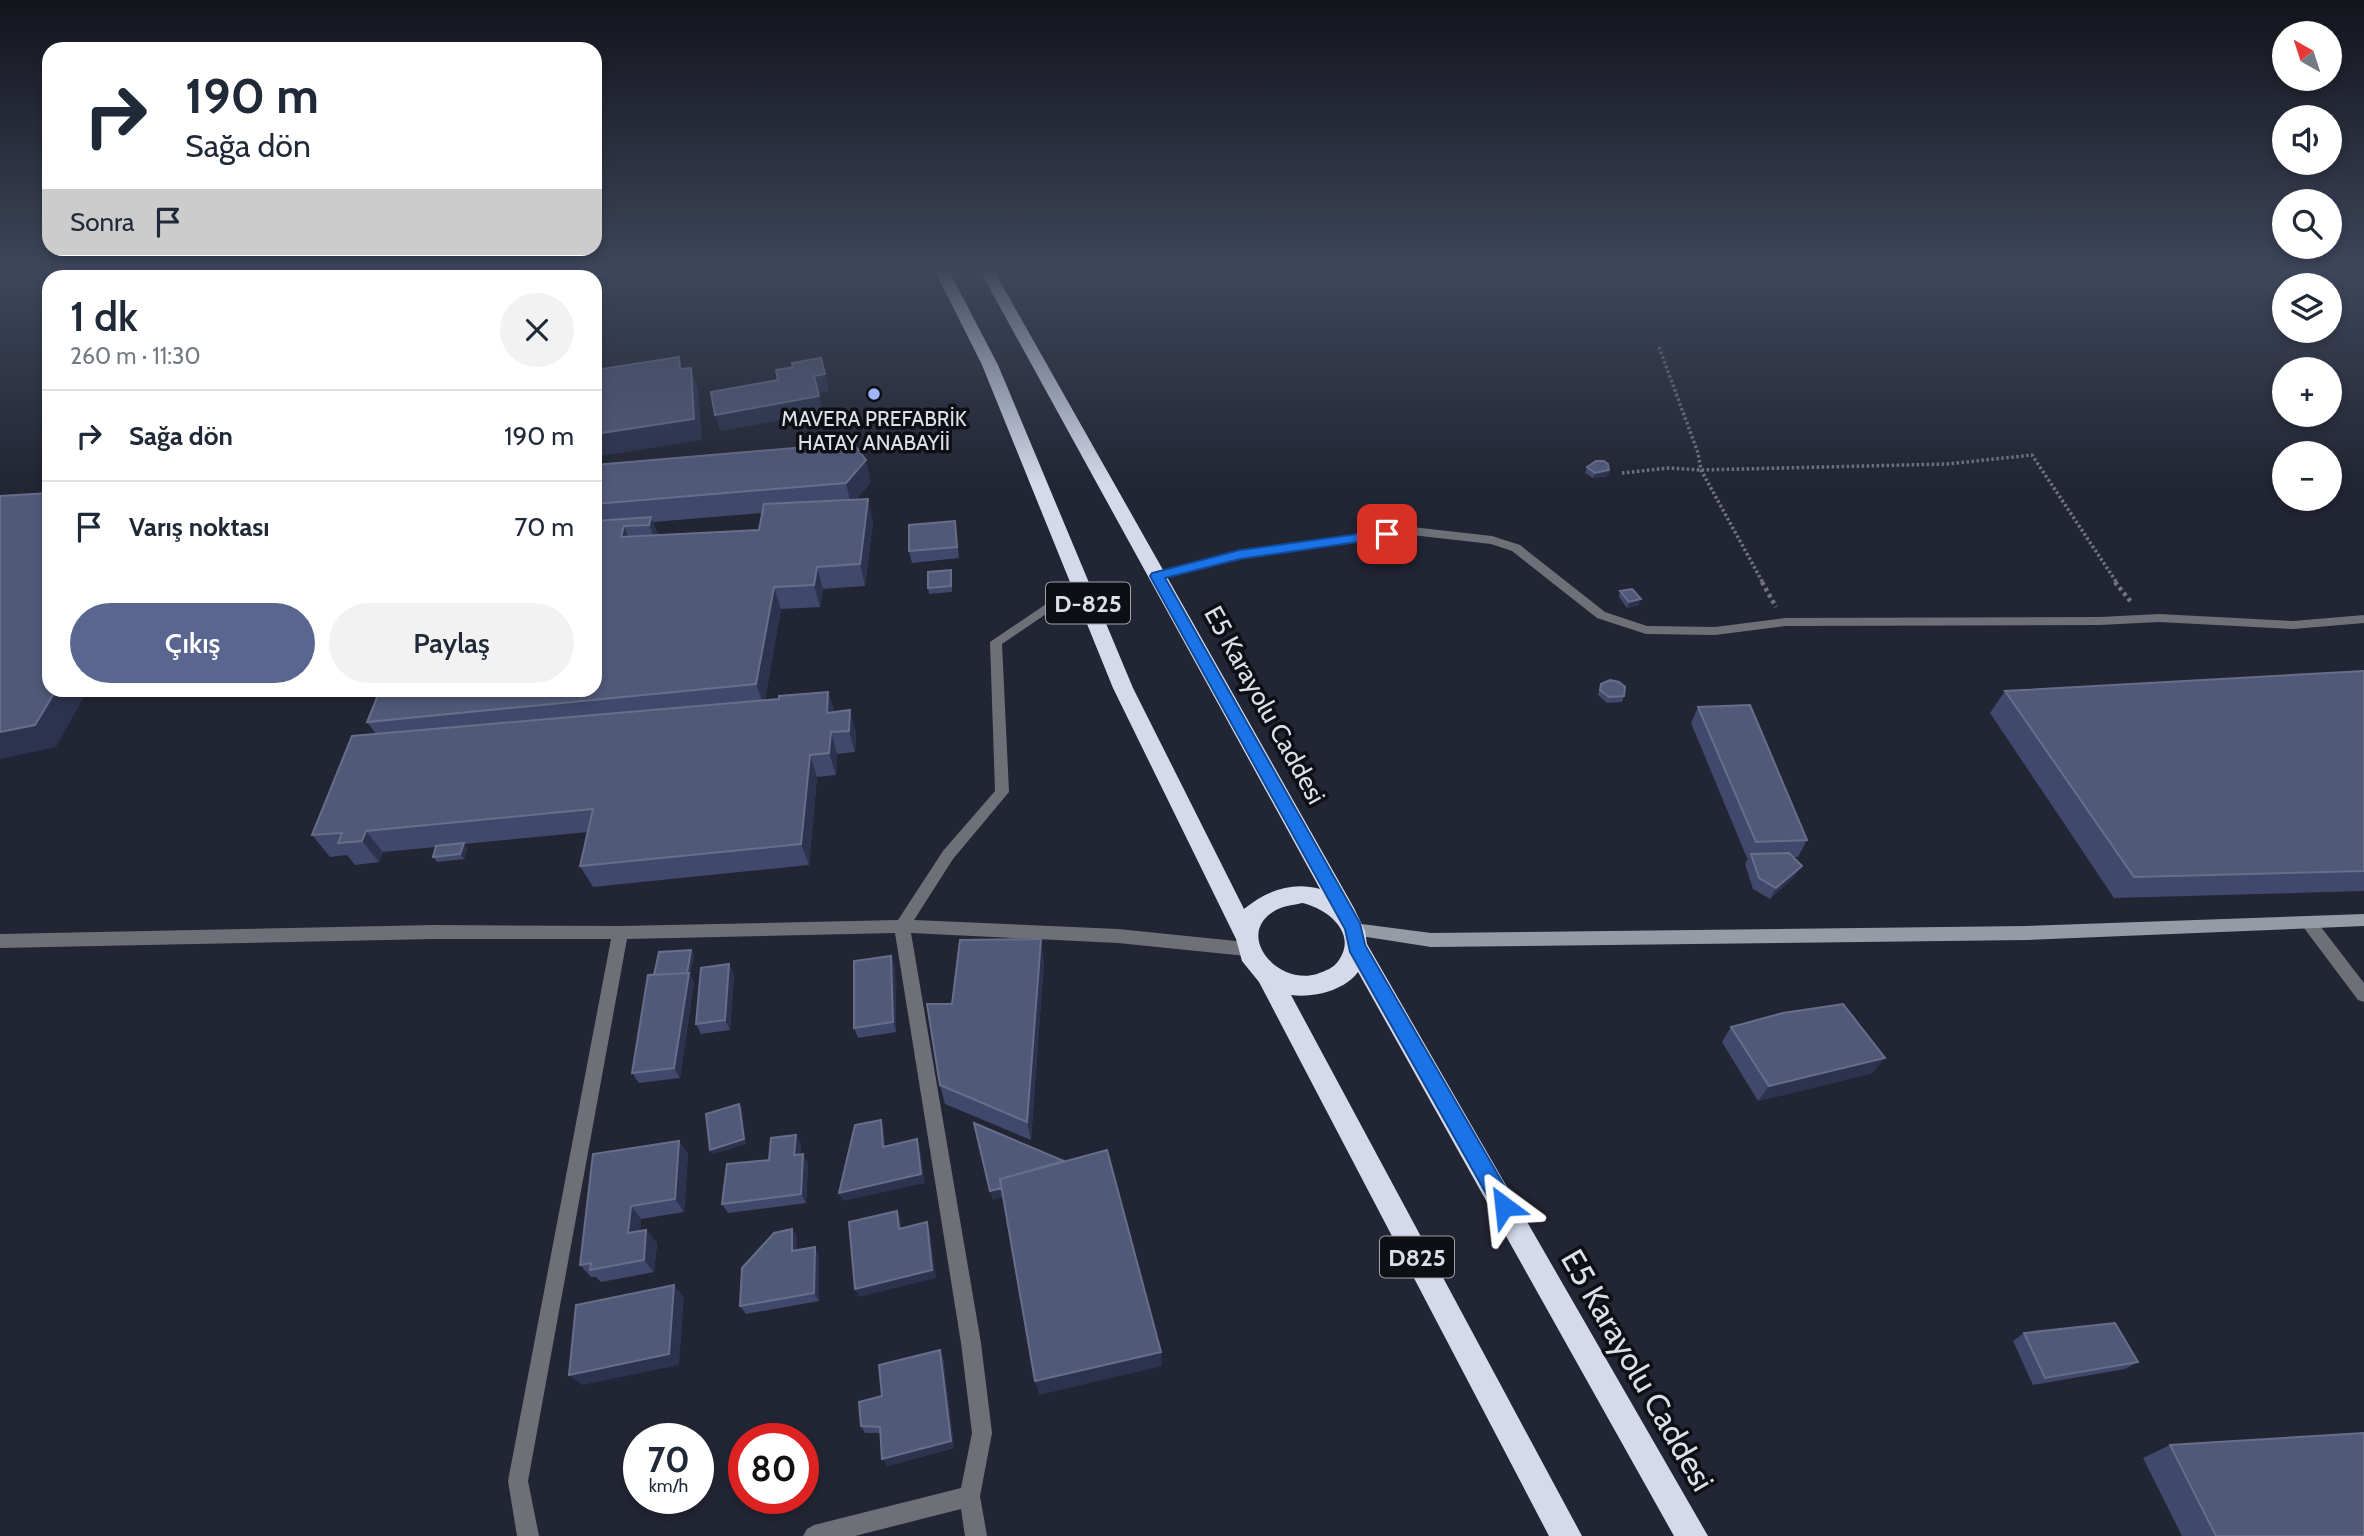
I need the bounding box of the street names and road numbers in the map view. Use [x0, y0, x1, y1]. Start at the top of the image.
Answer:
road number: D-825 [1046, 582, 1130, 624]
street label: E5 Karayolu Caddesi [1197, 600, 1333, 810]
road number: D825 [1380, 1237, 1454, 1278]
street label: E5 Karayolu Caddesi [1553, 1242, 1723, 1498]

